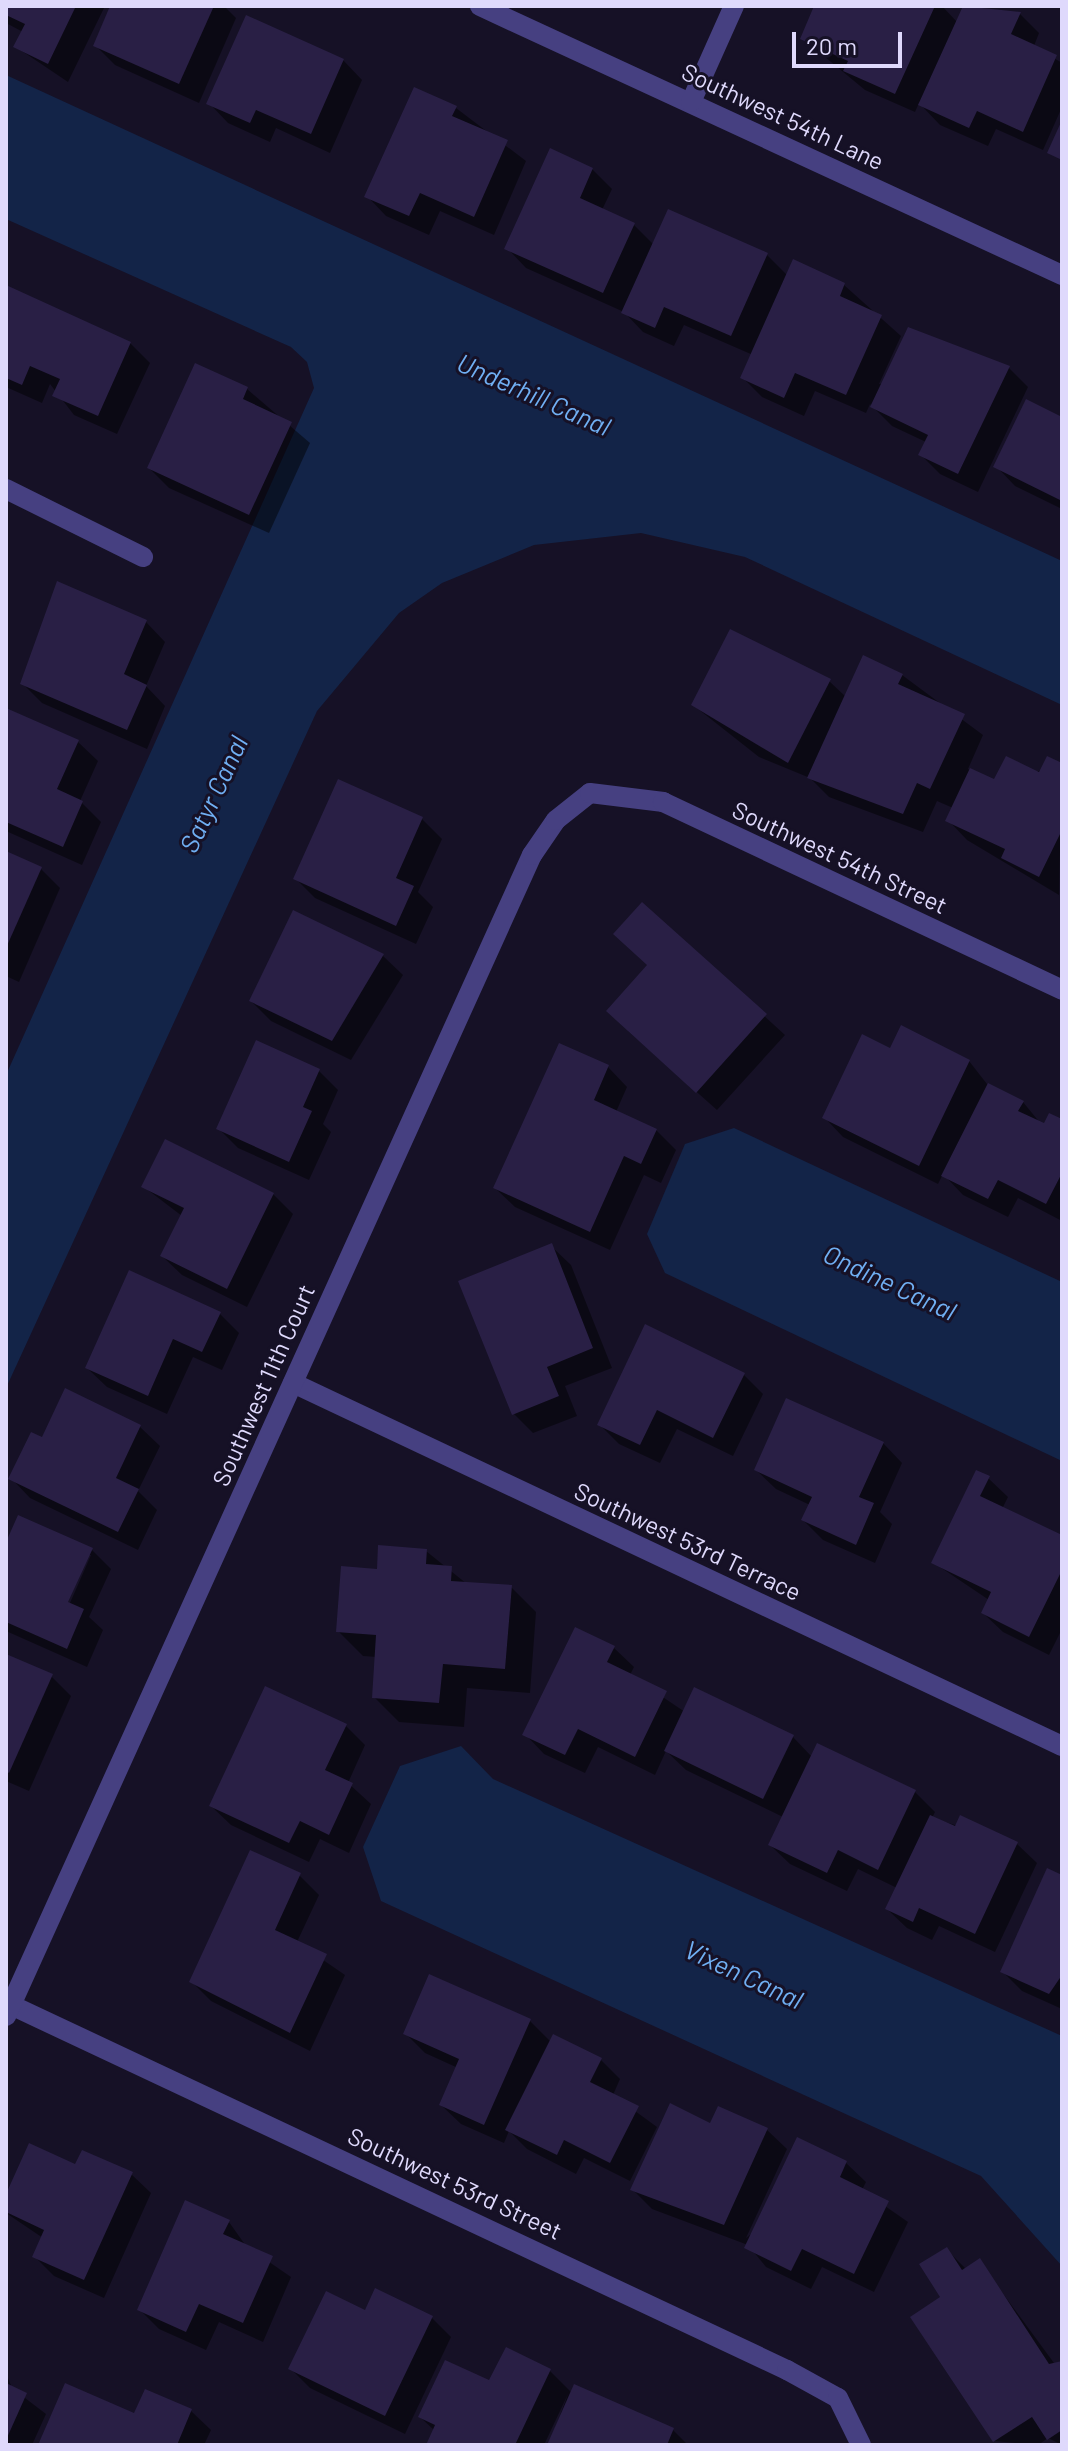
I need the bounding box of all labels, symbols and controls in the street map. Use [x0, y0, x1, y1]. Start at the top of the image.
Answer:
scale bar [796, 16, 906, 66]
text: 20 m [806, 31, 857, 60]
street label: Southwest 54th Lane [677, 57, 889, 175]
water label: Underhill Canal [452, 346, 616, 442]
water label: Satyr Canal [172, 731, 254, 857]
street label: Southwest 54th Street [728, 795, 952, 919]
water label: Ondine Canal [819, 1238, 961, 1326]
street label: Southwest 11th Court [206, 1280, 320, 1490]
street label: Southwest 53rd Terrace [570, 1476, 806, 1606]
water label: Vixen Canal [680, 1933, 808, 2015]
street label: Southwest 53rd Street [343, 2121, 567, 2245]

